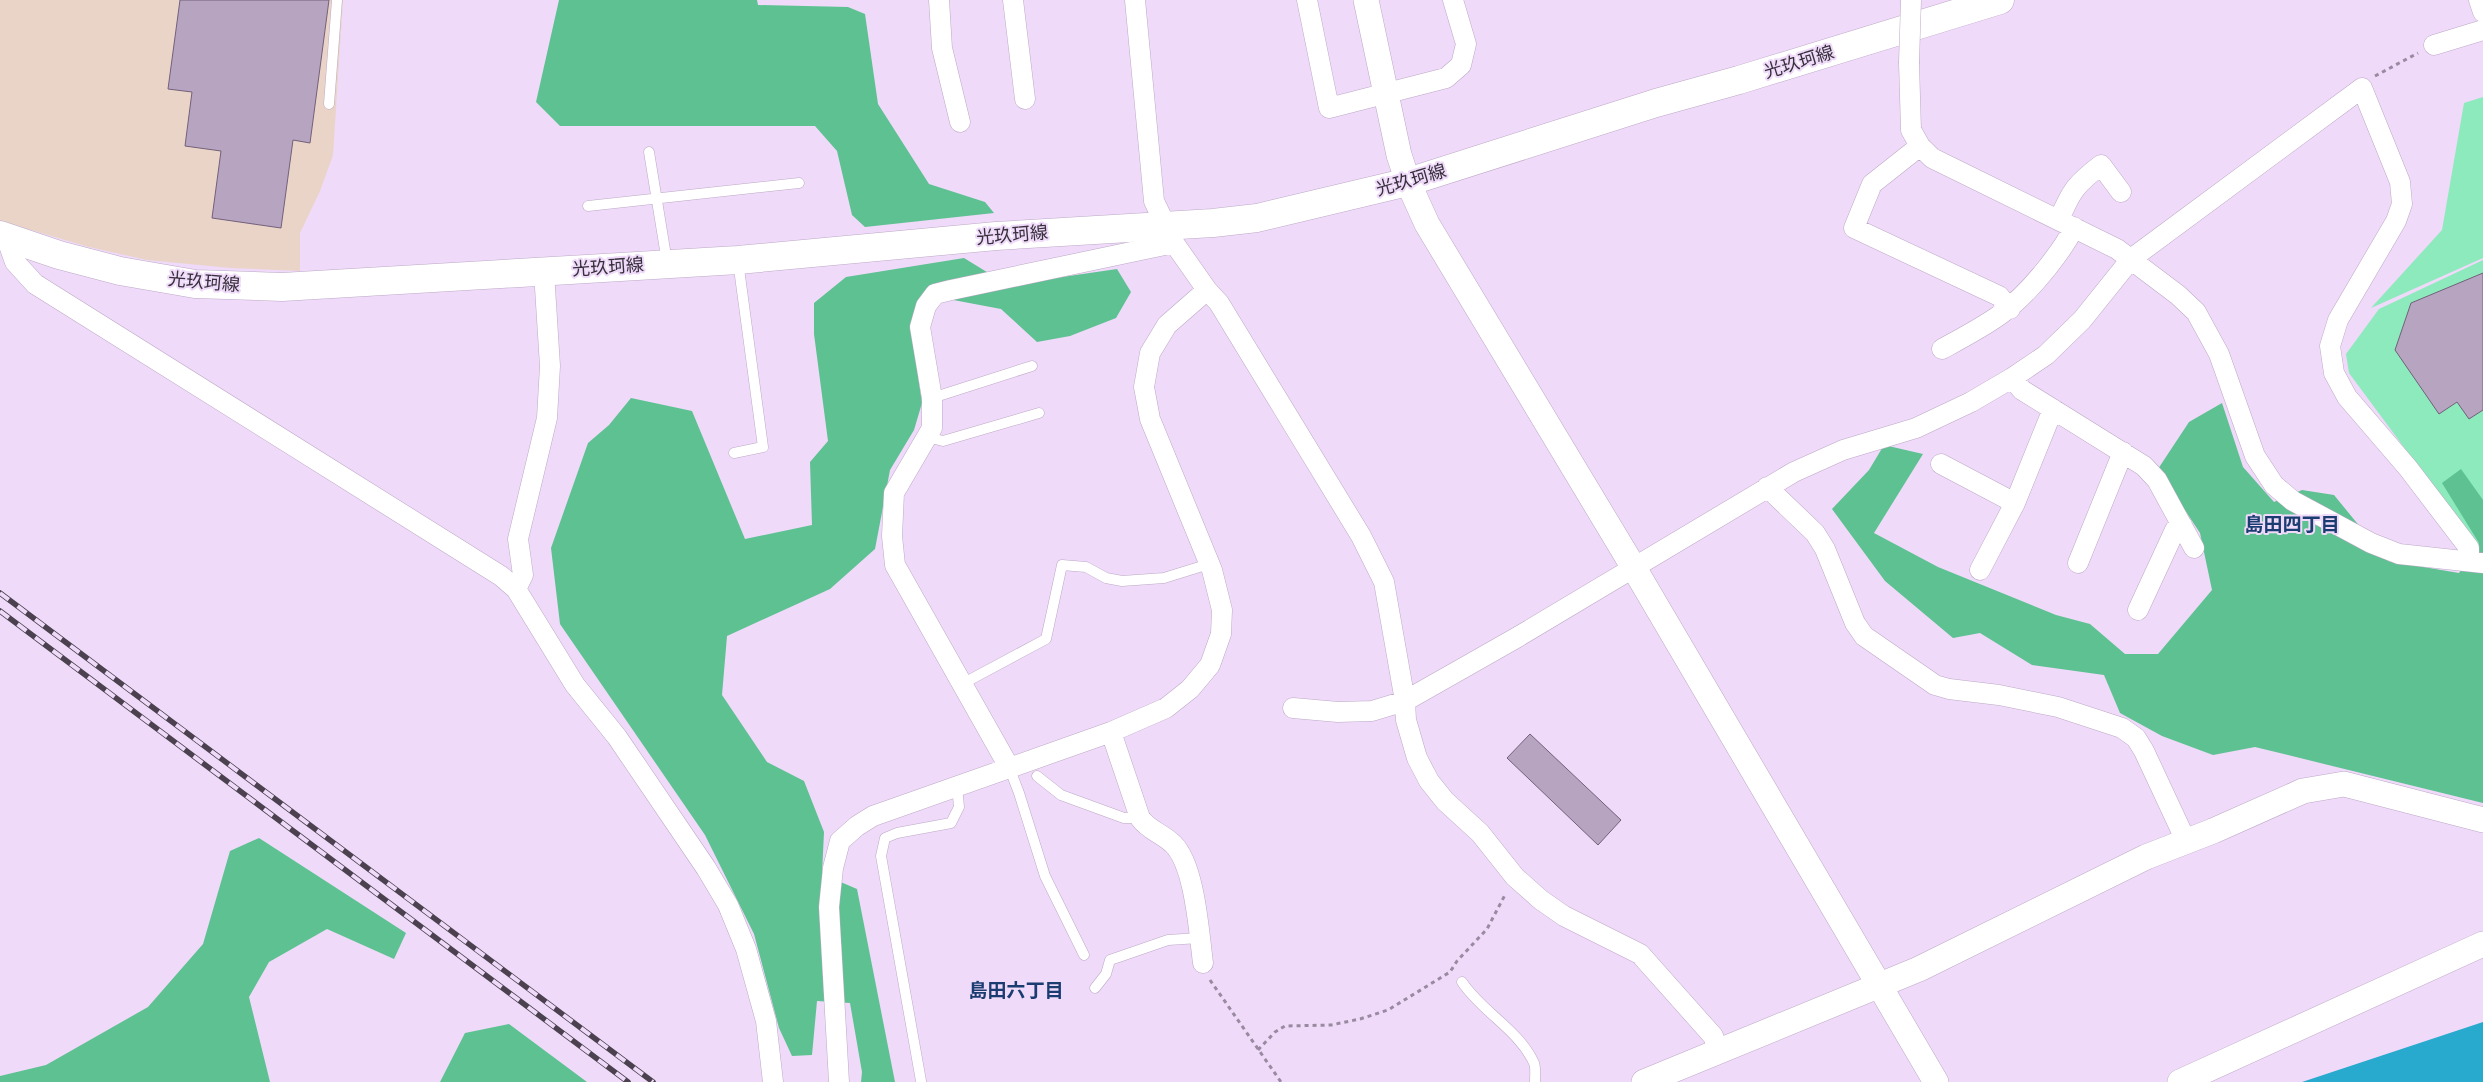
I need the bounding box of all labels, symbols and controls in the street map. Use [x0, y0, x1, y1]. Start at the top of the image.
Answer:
street label: 光玖珂線 [1761, 41, 1837, 83]
street label: 光玖珂線 [1373, 160, 1449, 200]
street label: 光玖珂線 [975, 221, 1049, 249]
street label: 光玖珂線 [571, 254, 645, 280]
street label: 光玖珂線 [167, 268, 241, 296]
district label: 島田四丁目 [2244, 513, 2340, 536]
district label: 島田六丁目 [968, 979, 1064, 1002]

